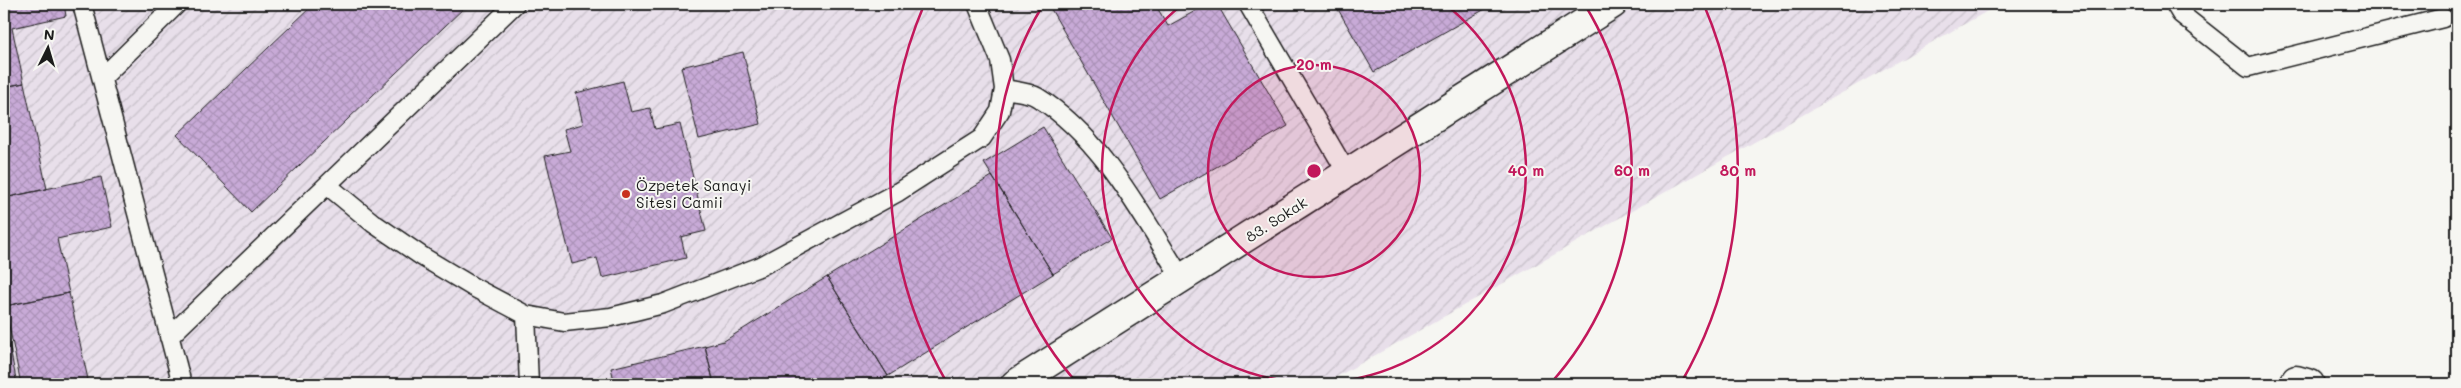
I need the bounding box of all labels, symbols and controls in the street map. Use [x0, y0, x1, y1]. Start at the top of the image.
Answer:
north arrow [22, 22, 72, 72]
text: N [43, 25, 55, 44]
text: 20 m [1296, 54, 1332, 74]
text: 40 m [1508, 160, 1544, 180]
text: 60 m [1614, 160, 1650, 180]
text: 80 m [1720, 160, 1756, 180]
centre of rings [1305, 162, 1323, 180]
place label: Özpetek Sanayi Sitesi Camii [636, 175, 751, 212]
marker: Özpetek Sanayi Sitesi Camii [620, 188, 632, 200]
street label: 83. Sokak [1241, 192, 1311, 246]

